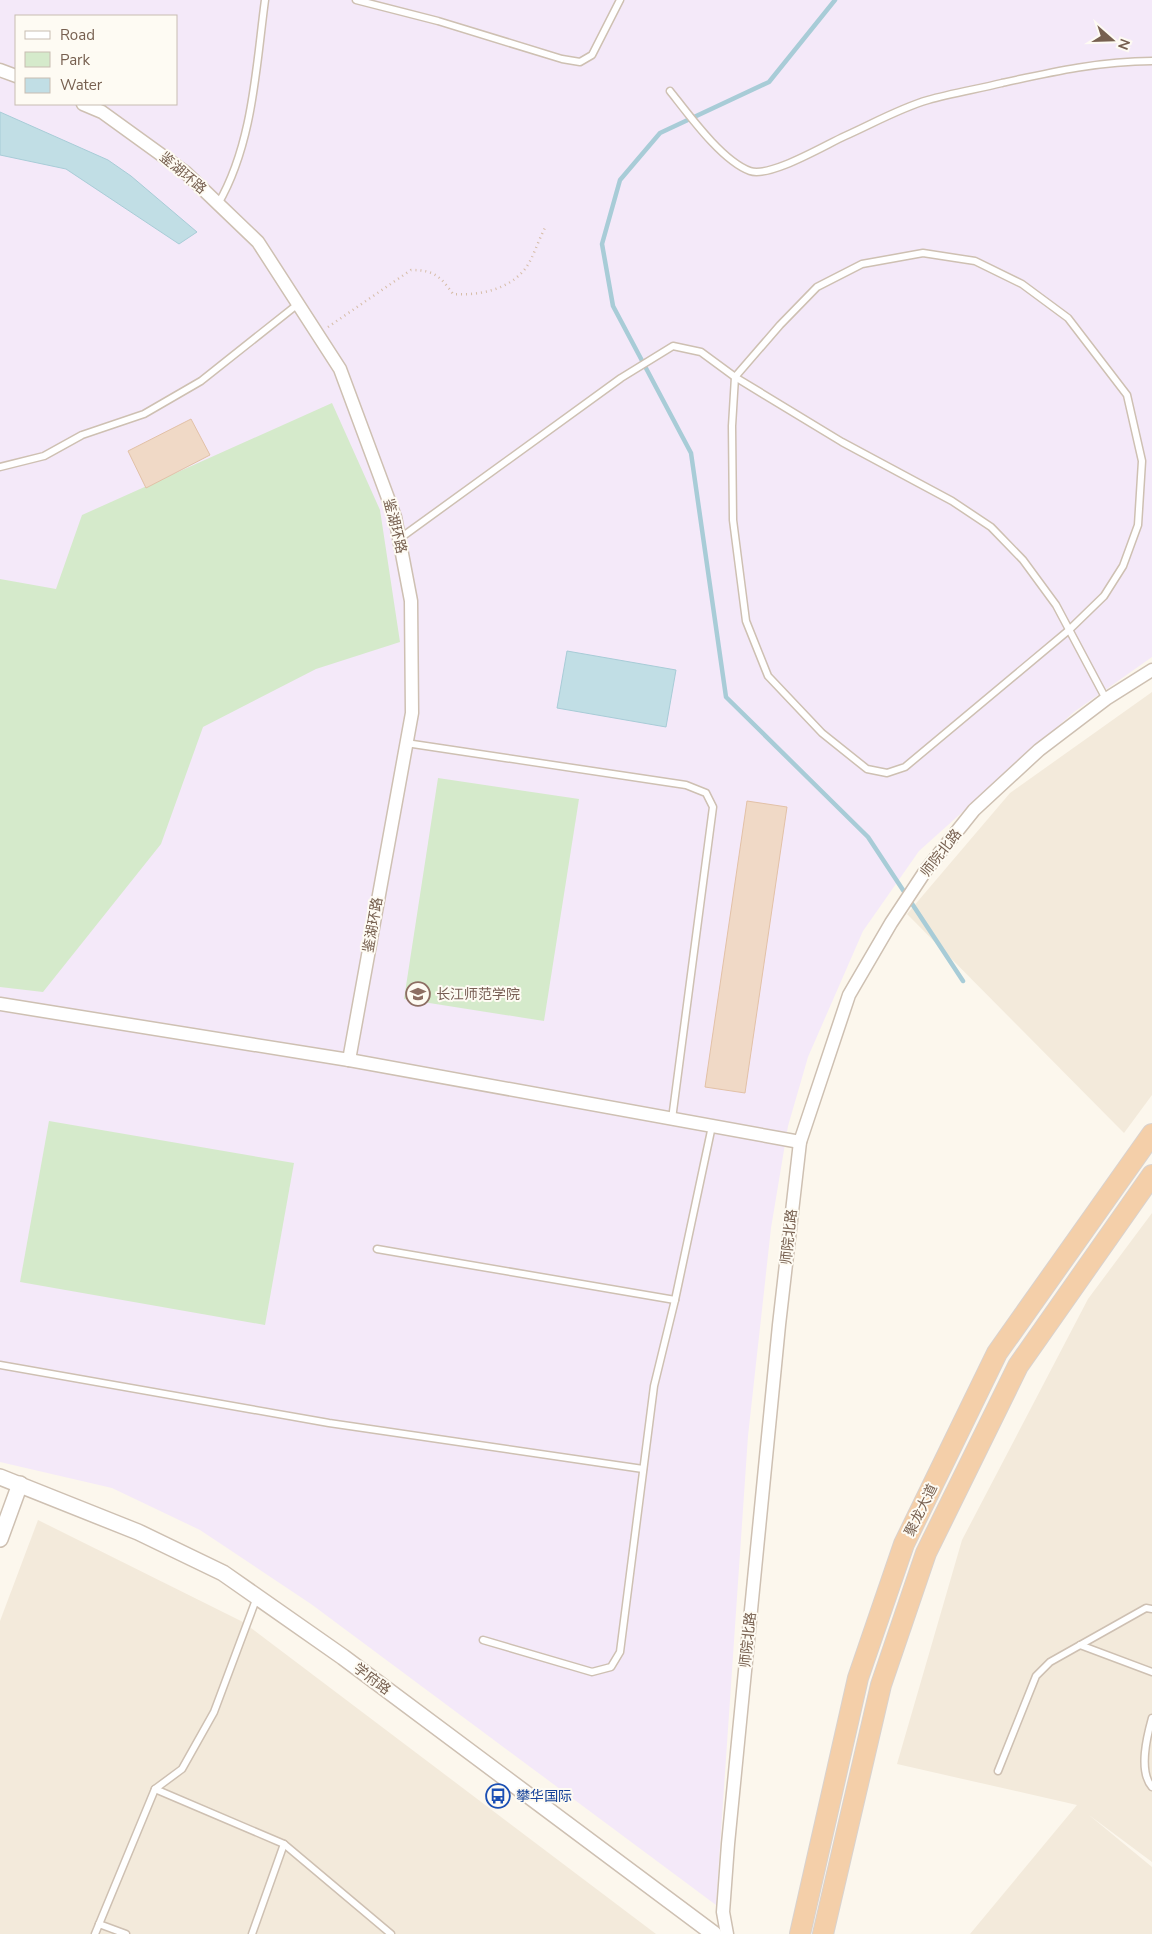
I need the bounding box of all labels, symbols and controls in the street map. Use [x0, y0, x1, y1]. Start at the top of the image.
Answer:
legend [15, 15, 178, 105]
north arrow [1087, 15, 1137, 65]
text: Road [60, 25, 95, 45]
text: N [1113, 36, 1134, 52]
text: Park [60, 50, 90, 70]
text: Water [60, 75, 103, 95]
street label: 鉴湖环路 [155, 148, 211, 198]
street label: 鉴湖环路 [379, 497, 411, 555]
street label: 师院北路 [916, 825, 966, 881]
street label: 鉴湖环路 [359, 896, 387, 954]
school or university icon: 长江师范学院 [405, 981, 431, 1007]
place label: 长江师范学院 [436, 985, 520, 1004]
street label: 师院北路 [777, 1208, 801, 1266]
street label: 聚龙大道 [900, 1481, 942, 1539]
street label: 师院北路 [736, 1611, 760, 1669]
street label: 学府路 [350, 1659, 394, 1699]
bus stop icon: 攀华国际 [485, 1783, 511, 1809]
place label: 攀华国际 [516, 1787, 572, 1806]

